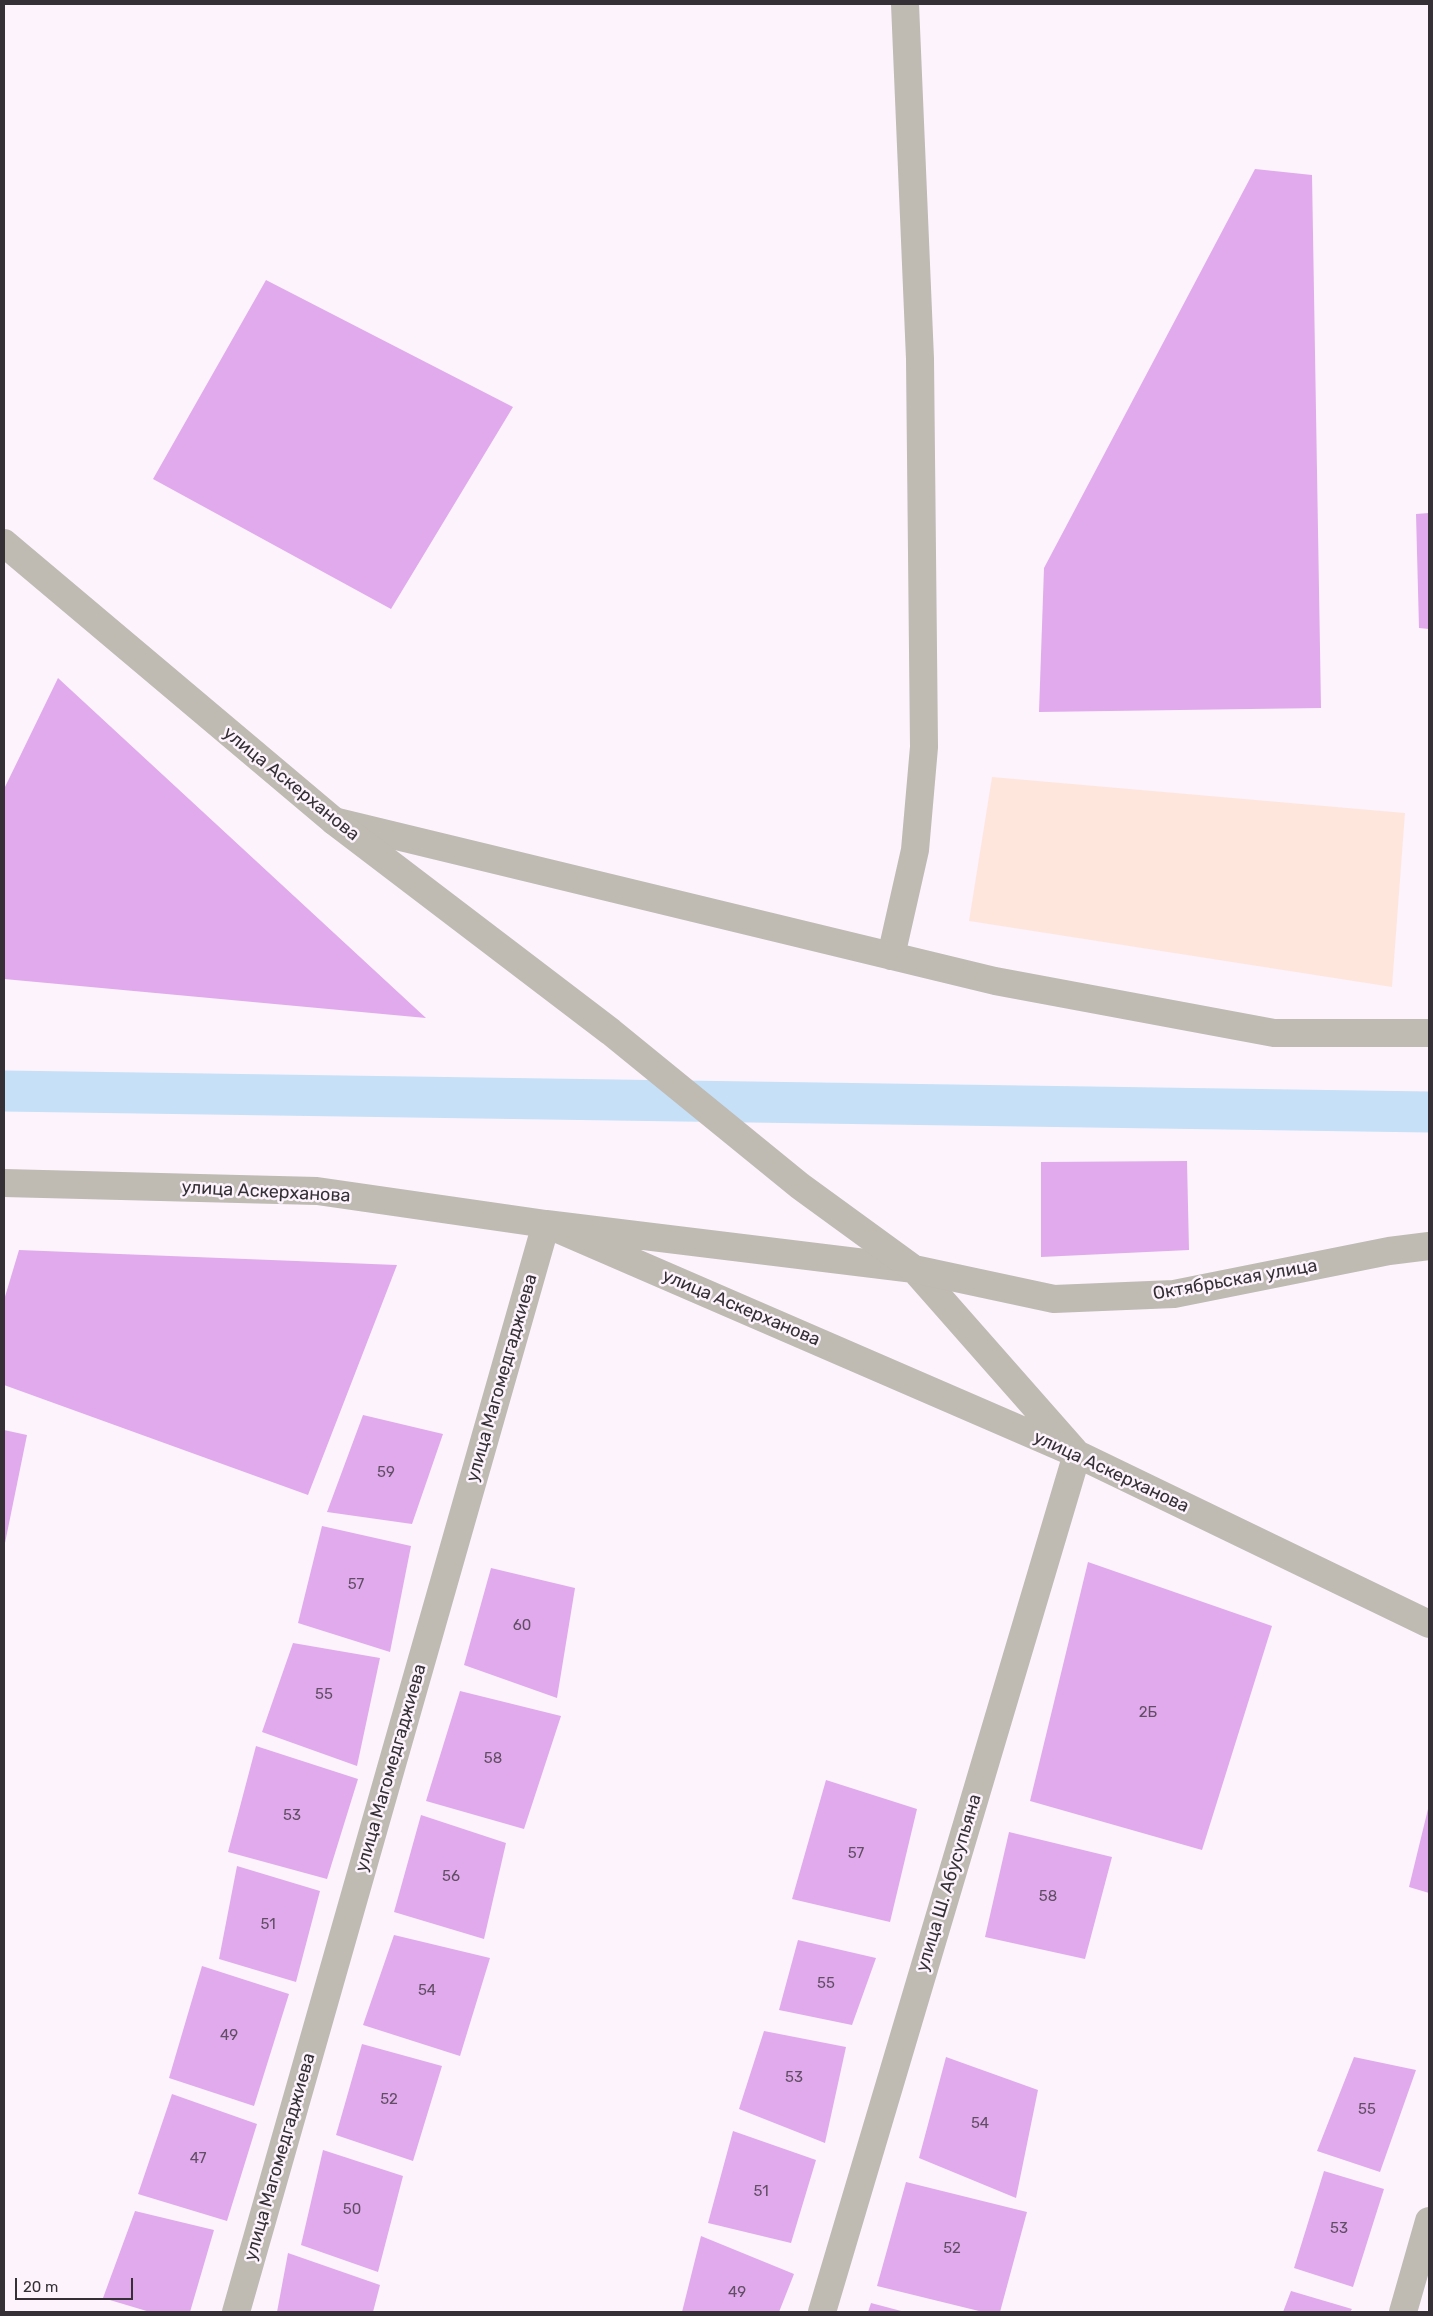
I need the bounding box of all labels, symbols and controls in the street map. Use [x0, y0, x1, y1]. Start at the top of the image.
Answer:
street label: улица Аскерханова [218, 722, 364, 846]
street label: улица Аскерханова [181, 1177, 351, 1207]
street label: Октябрьская улица [1151, 1255, 1319, 1305]
street label: улица Аскерханова [659, 1265, 823, 1351]
street label: улица Магомедгаджиева [462, 1272, 542, 1484]
street label: улица Аскерханова [1030, 1426, 1192, 1518]
house number: 59 [377, 1464, 395, 1482]
house number: 57 [348, 1576, 364, 1594]
house number: 60 [513, 1617, 531, 1635]
street label: улица Магомедгаджиева [351, 1662, 431, 1874]
house number: 55 [315, 1686, 333, 1704]
house number: 2Б [1139, 1704, 1157, 1722]
house number: 58 [484, 1750, 502, 1768]
street label: улица Ш. Абусупьяна [912, 1792, 986, 1974]
house number: 53 [283, 1807, 301, 1825]
house number: 57 [848, 1845, 864, 1863]
house number: 56 [442, 1868, 460, 1886]
house number: 58 [1039, 1888, 1057, 1906]
house number: 51 [260, 1916, 276, 1934]
house number: 55 [817, 1975, 835, 1993]
house number: 54 [418, 1982, 436, 2000]
house number: 49 [220, 2027, 238, 2045]
street label: улица Магомедгаджиева [240, 2051, 320, 2263]
house number: 53 [785, 2069, 803, 2087]
house number: 52 [380, 2091, 398, 2109]
house number: 55 [1358, 2101, 1376, 2119]
house number: 54 [971, 2115, 989, 2133]
house number: 47 [190, 2150, 206, 2168]
house number: 51 [753, 2183, 769, 2201]
house number: 50 [343, 2201, 361, 2219]
house number: 53 [1330, 2220, 1348, 2238]
house number: 52 [943, 2240, 961, 2258]
scale bar [18, 2268, 135, 2300]
text: 20 m [23, 2278, 58, 2296]
house number: 49 [728, 2284, 746, 2302]

